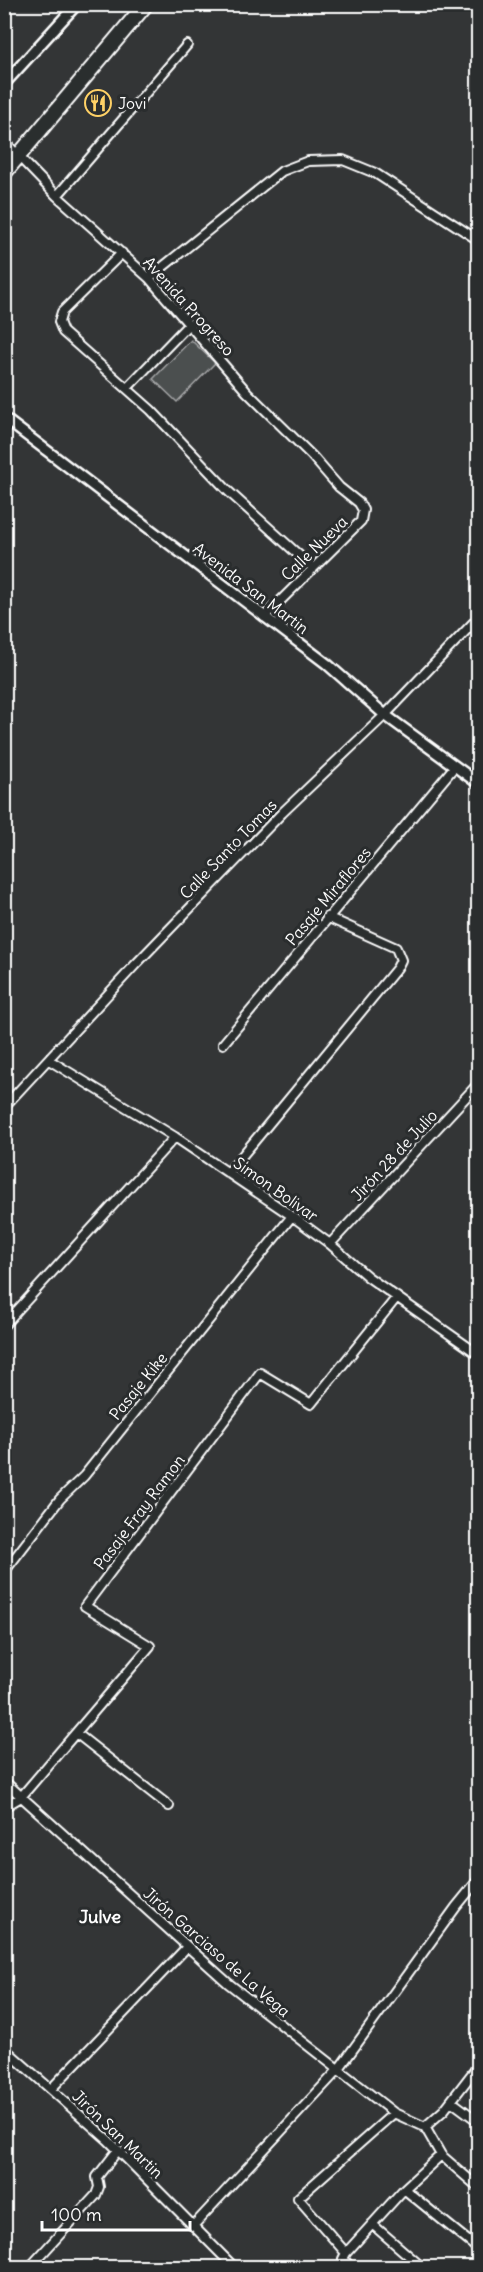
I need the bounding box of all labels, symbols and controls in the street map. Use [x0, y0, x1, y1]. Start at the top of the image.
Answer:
restaurant icon: Jovi [83, 88, 113, 118]
place label: Jovi [118, 93, 146, 113]
street label: Avenida Progreso [139, 252, 239, 360]
street label: Calle Nueva [277, 511, 351, 585]
street label: Avenida San Martin [189, 538, 313, 638]
street label: Calle Santo Tomas [175, 795, 281, 903]
street label: Pasaje Miraflores [281, 843, 375, 949]
street label: Jirón 28 de Julio [347, 1105, 441, 1205]
street label: Simon Bolivar [230, 1153, 322, 1226]
street label: Pasaje Kike [105, 1348, 171, 1424]
street label: Pasaje Fray Ramon [89, 1450, 189, 1574]
street label: Jirón Garciaso de La Vega [140, 1883, 294, 2021]
district label: Julve [79, 1905, 121, 1928]
street label: Jirón San Martin [69, 2086, 167, 2182]
scale bar [42, 2194, 190, 2232]
text: 100 m [51, 2203, 102, 2226]

